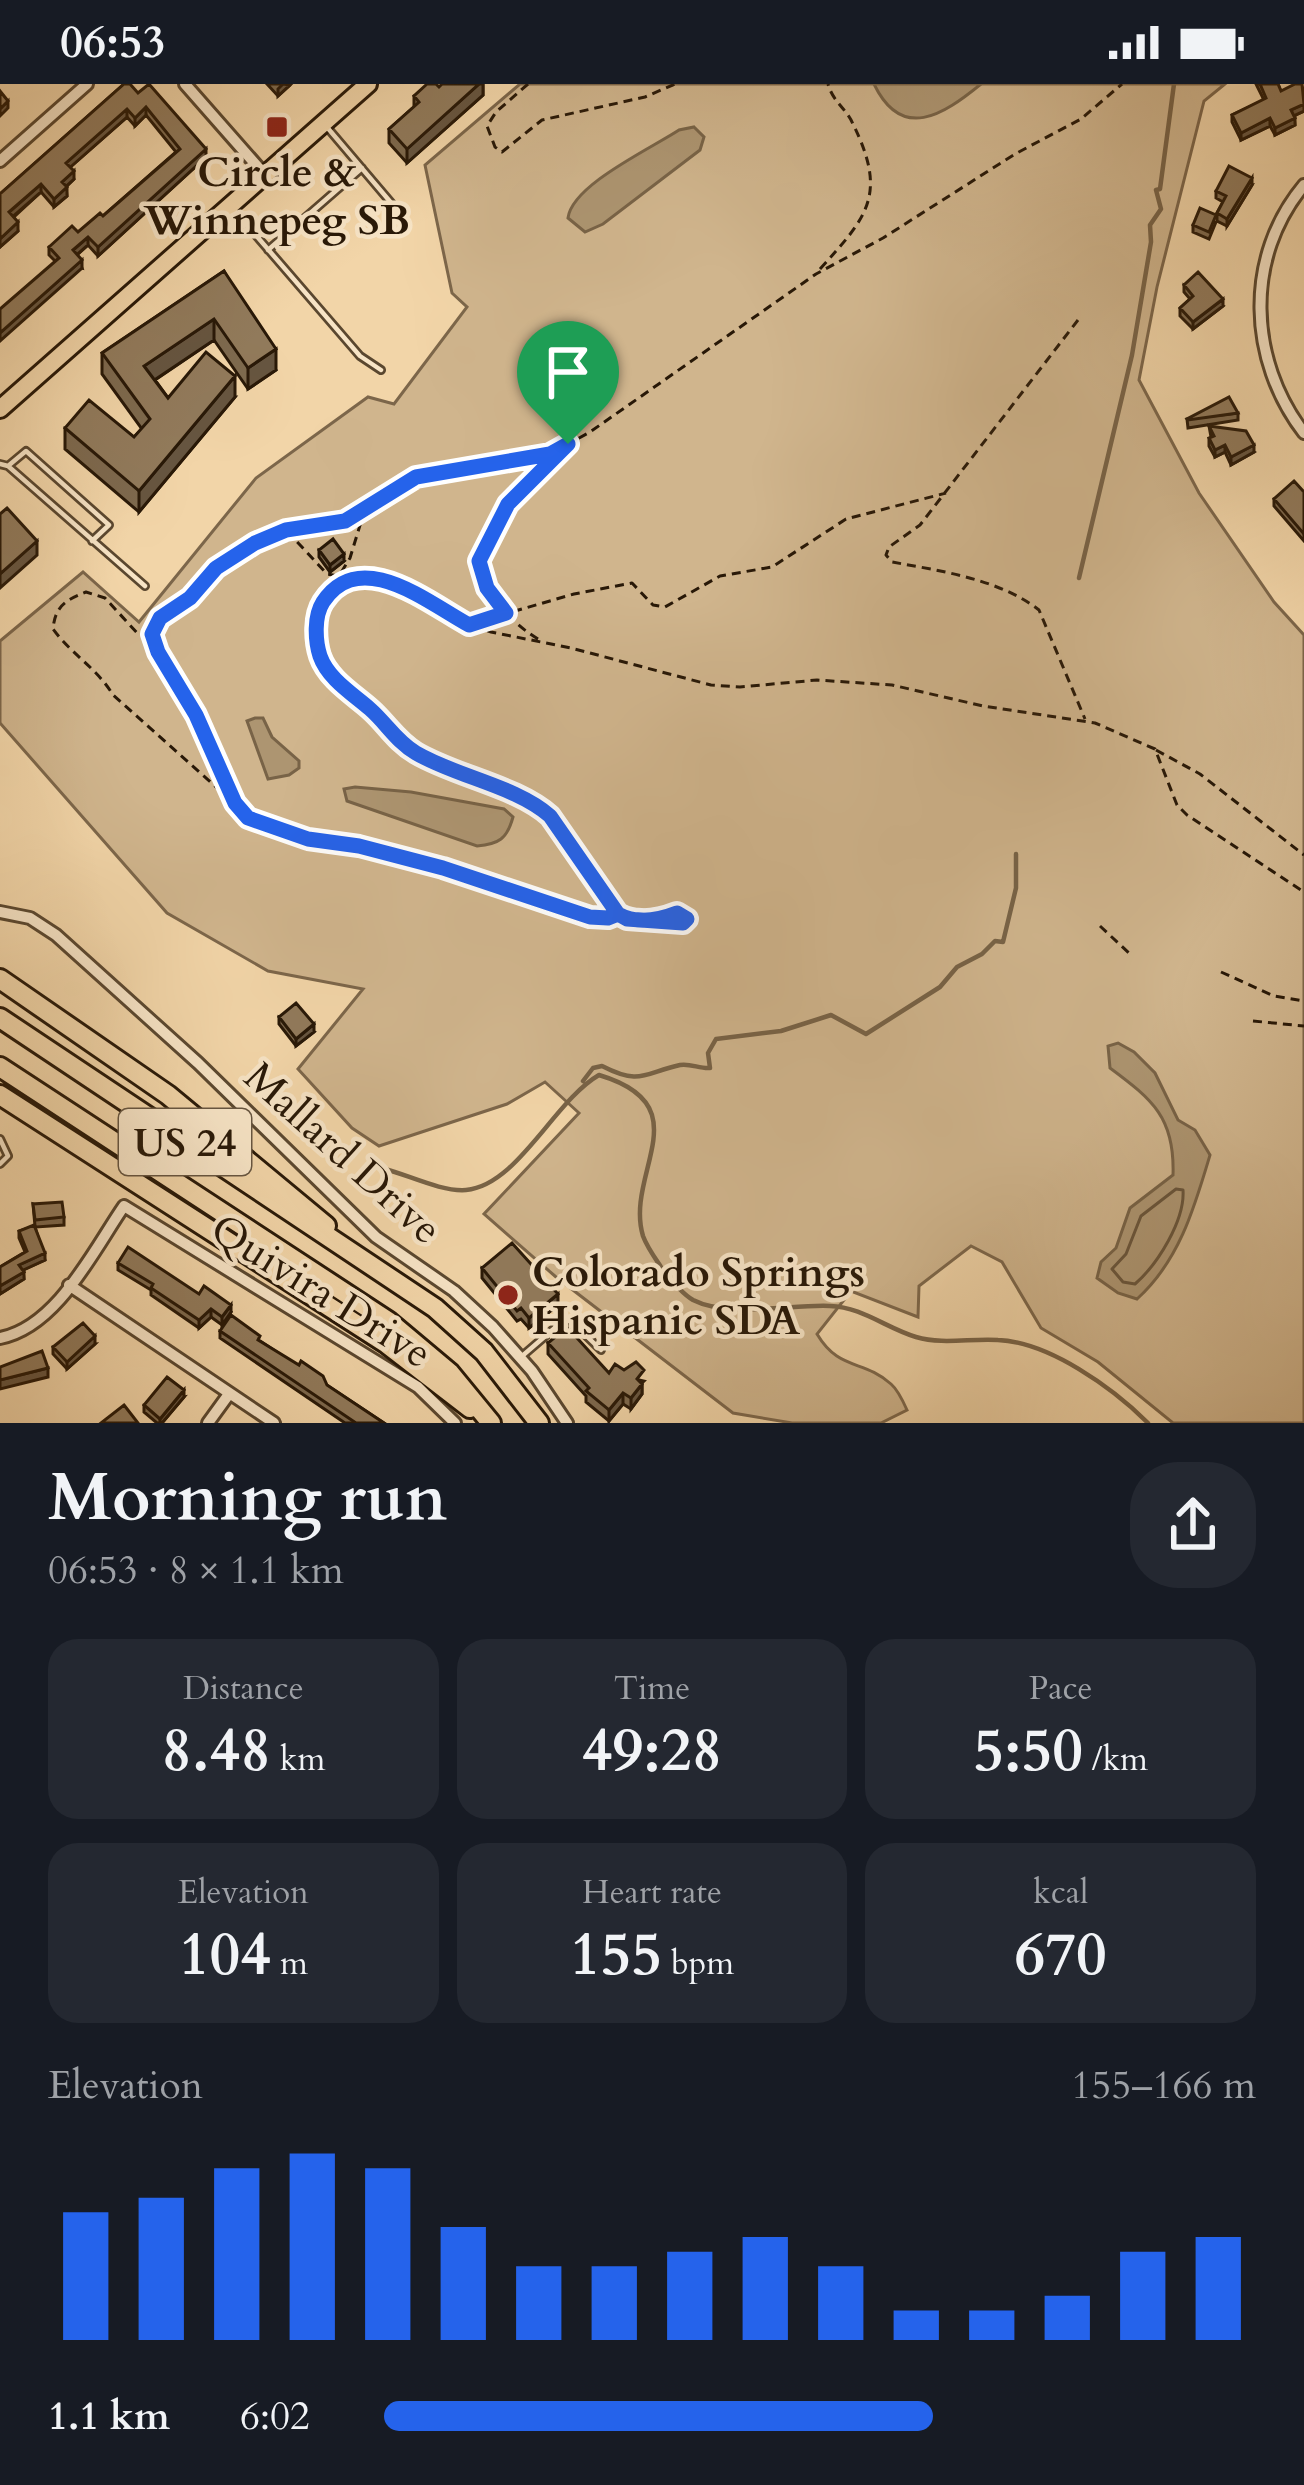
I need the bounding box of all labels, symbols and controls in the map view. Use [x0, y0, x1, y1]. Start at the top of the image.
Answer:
text: 06:53 [60, 12, 165, 73]
marker: Circle & Winnepeg SB [264, 114, 290, 140]
place label: Circle & Winnepeg SB [143, 144, 410, 249]
pin [517, 321, 619, 444]
icon: arrive [535, 339, 601, 405]
street label: Mallard Drive [232, 1049, 454, 1257]
road number: US 24 [119, 1109, 251, 1175]
street label: Quivira Drive [200, 1201, 443, 1382]
place label: Colorado Springs Hispanic SDA [532, 1244, 865, 1349]
marker: Colorado Springs Hispanic SDA [495, 1282, 521, 1308]
text: Morning run [48, 1454, 447, 1543]
button: share [1130, 1462, 1256, 1588]
text: 06:53 · 8 × 1.1 km [48, 1544, 344, 1597]
text: Distance [183, 1666, 304, 1711]
text: Time [614, 1666, 690, 1711]
text: Pace [1029, 1666, 1093, 1711]
text: 8.48 [161, 1711, 271, 1792]
text: 49:28 [582, 1711, 722, 1792]
text: 5:50 [973, 1711, 1083, 1792]
text: km [271, 1737, 325, 1782]
text: /km [1083, 1737, 1148, 1782]
text: Elevation [178, 1870, 309, 1915]
text: Heart rate [582, 1870, 722, 1915]
text: kcal [1033, 1870, 1088, 1915]
text: 104 [179, 1915, 271, 1996]
text: 155 [570, 1915, 662, 1996]
text: 670 [1015, 1915, 1107, 1996]
text: m [271, 1941, 308, 1986]
text: bpm [662, 1941, 734, 1986]
text: Elevation [48, 2059, 203, 2112]
text: 155–166 m [1071, 2059, 1256, 2112]
text: 1.1 km [48, 2390, 170, 2443]
text: 6:02 [240, 2390, 310, 2443]

